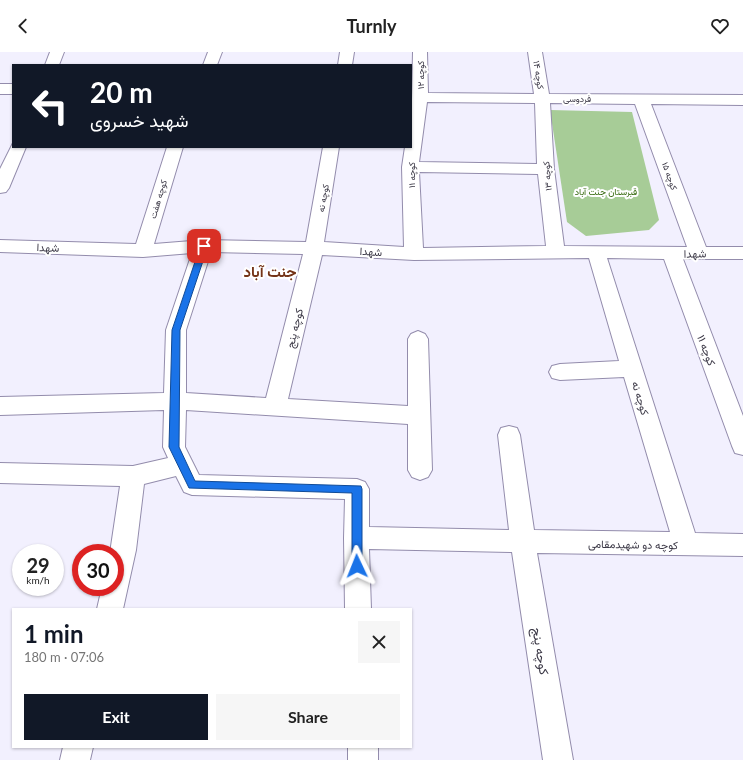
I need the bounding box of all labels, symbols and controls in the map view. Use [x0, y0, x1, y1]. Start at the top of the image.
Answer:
icon: back [12, 15, 34, 37]
text: Turnly [346, 15, 397, 37]
icon: heart [709, 15, 731, 37]
street label: کوچه ۱۴ [530, 60, 547, 90]
street label: کوچه ۱۲ [415, 61, 427, 89]
text: 20 m [90, 75, 153, 109]
icon: left [24, 80, 76, 132]
street label: فردوسی [563, 93, 591, 105]
text: شهید خسروی [90, 109, 189, 131]
street label: کوچه ۱۳ [540, 161, 555, 191]
street label: کوچه ۱۵ [659, 161, 680, 192]
street label: کوچه ۱۱ [406, 162, 418, 188]
street label: کوچه هفت [147, 178, 170, 220]
street label: کوچه نه [315, 183, 332, 213]
park label: قبرستان جنت آباد [575, 186, 637, 198]
pin [187, 229, 221, 263]
icon: arrive [193, 235, 215, 257]
street label: شهدا [36, 240, 60, 255]
street label: شهدا [359, 244, 383, 259]
street label: شهدا [684, 246, 707, 261]
district label: جنت آباد [243, 262, 297, 281]
street label: کوچه پنج [283, 307, 307, 350]
street label: کوچه ۱۱ [693, 333, 719, 368]
street label: کوچه نه [628, 380, 652, 417]
street label: کوچه دو شهیدمقامی [588, 537, 678, 553]
speed limit sign: 30 [72, 544, 124, 596]
position arrow [336, 545, 378, 587]
text: 29 [26, 553, 50, 577]
text: km/h [26, 574, 50, 586]
text: 1 min [24, 619, 84, 648]
button: close [358, 621, 400, 663]
street label: کوچه پنج [527, 626, 553, 676]
text: 180 m · 07:06 [24, 649, 104, 665]
button: Exit [24, 694, 208, 740]
button: Share [216, 694, 400, 740]

